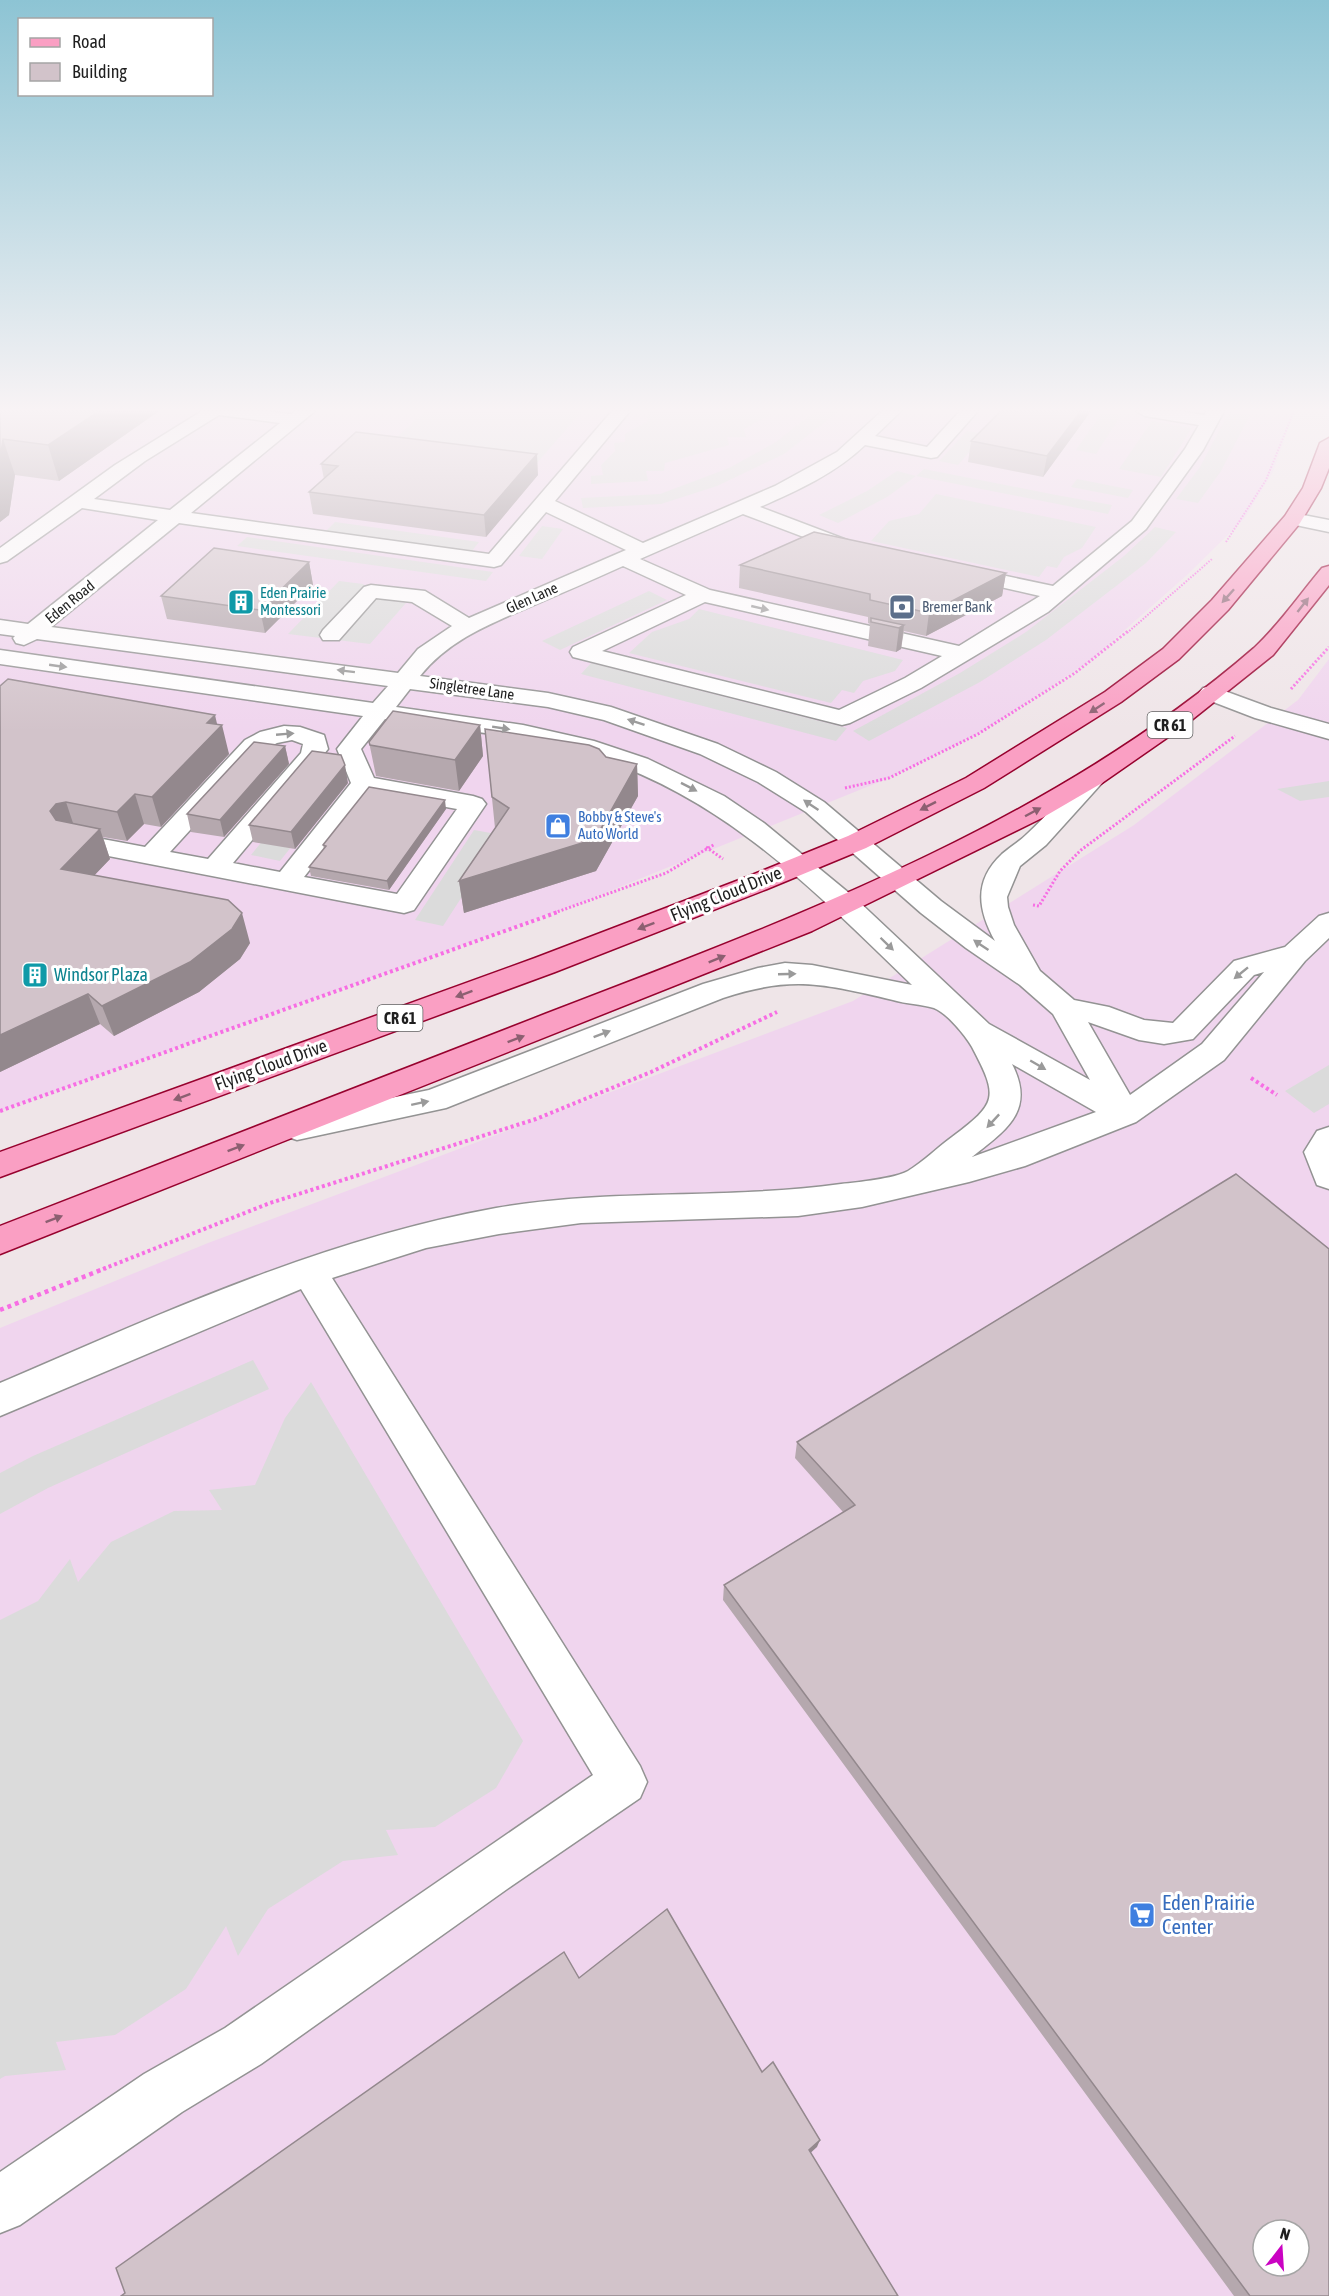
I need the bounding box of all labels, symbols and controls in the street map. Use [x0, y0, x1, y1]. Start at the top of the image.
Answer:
legend [18, 18, 213, 96]
text: Road [72, 31, 106, 52]
text: Building [72, 61, 127, 82]
street label: Eden Road [42, 577, 98, 627]
street label: Glen Lane [503, 579, 560, 616]
place label: Eden Prairie Montessori [260, 584, 326, 618]
building icon: Eden Prairie Montessori [226, 587, 256, 617]
one-way arrow [1222, 588, 1235, 603]
bank icon: Bremer Bank [887, 592, 917, 622]
place label: Bremer Bank [922, 598, 993, 615]
one-way arrow [1297, 598, 1309, 613]
one-way arrow [751, 604, 770, 613]
one-way arrow [48, 661, 67, 670]
one-way arrow [337, 667, 356, 676]
street label: Singletree Lane [429, 674, 516, 703]
one-way arrow [1088, 702, 1105, 713]
road number: CR 61 [1148, 712, 1192, 738]
one-way arrow [627, 717, 645, 726]
one-way arrow [492, 724, 511, 733]
one-way arrow [275, 730, 294, 739]
one-way arrow [681, 782, 698, 792]
one-way arrow [804, 799, 820, 811]
one-way arrow [920, 801, 937, 811]
one-way arrow [1025, 807, 1042, 817]
place label: Bobby & Steve's Auto World [578, 808, 662, 842]
shop icon: Bobby & Steve's Auto World [543, 811, 573, 841]
street label: Flying Cloud Drive [667, 862, 785, 925]
one-way arrow [637, 921, 655, 931]
one-way arrow [880, 937, 895, 951]
one-way arrow [974, 939, 990, 951]
one-way arrow [708, 954, 726, 964]
building icon: Windsor Plaza [20, 960, 50, 990]
place label: Windsor Plaza [54, 964, 148, 985]
one-way arrow [1233, 966, 1249, 979]
one-way arrow [777, 970, 796, 979]
one-way arrow [455, 990, 473, 1000]
road number: CR 61 [378, 1005, 422, 1031]
one-way arrow [594, 1029, 612, 1039]
street label: Flying Cloud Drive [212, 1034, 330, 1095]
one-way arrow [507, 1034, 525, 1043]
one-way arrow [1030, 1060, 1047, 1070]
one-way arrow [173, 1093, 191, 1103]
one-way arrow [411, 1097, 429, 1107]
one-way arrow [986, 1113, 1000, 1128]
one-way arrow [227, 1143, 245, 1152]
one-way arrow [46, 1214, 64, 1224]
place label: Eden Prairie Center [1162, 1890, 1255, 1938]
supermarket icon: Eden Prairie Center [1127, 1900, 1157, 1930]
north arrow [1251, 2218, 1311, 2278]
text: N [1278, 2224, 1293, 2244]

